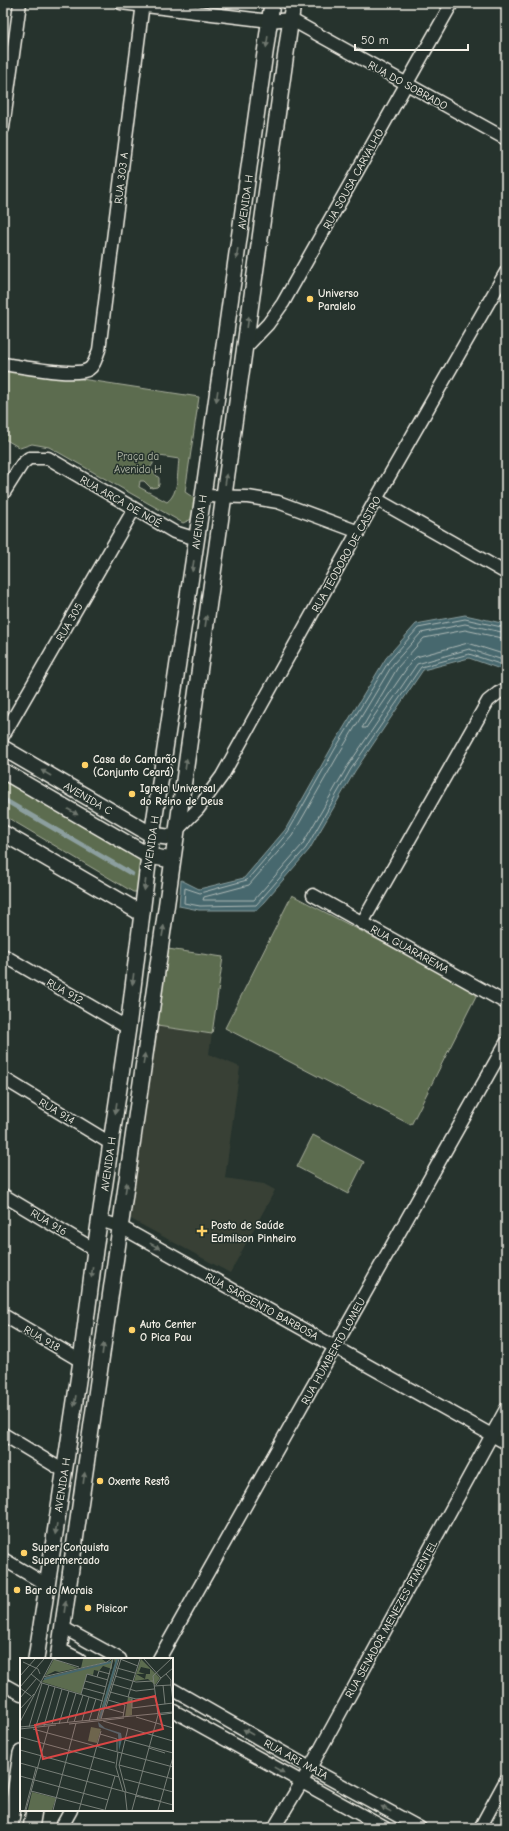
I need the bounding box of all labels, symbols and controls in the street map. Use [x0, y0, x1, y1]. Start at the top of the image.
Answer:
scale bar [355, 26, 468, 52]
text: 50 m [361, 33, 389, 47]
one-way arrow [264, 36, 270, 48]
street label: RUA DO SOBRADO [366, 58, 450, 113]
street label: RUA SOUSA CARVALHO [320, 127, 386, 232]
street label: RUA 303 A [112, 151, 131, 205]
street label: AVENIDA H [235, 174, 256, 230]
one-way arrow [234, 247, 240, 260]
place label: Universo Paralelo [318, 287, 359, 313]
marker: Universo Paralelo [305, 294, 315, 304]
one-way arrow [245, 316, 252, 329]
one-way arrow [214, 390, 220, 402]
park label: Praça da Avenida H [114, 450, 162, 476]
street label: RUA ARCA DE NOÉ [78, 472, 165, 530]
one-way arrow [223, 473, 229, 485]
street label: AVENIDA H [189, 494, 210, 550]
street label: RUA TEODORO DE CASTRO [309, 494, 384, 614]
one-way arrow [190, 560, 196, 572]
street label: RUA 305 [53, 601, 86, 644]
one-way arrow [203, 615, 209, 628]
place label: Casa do Camarão (Conjunto Ceará) [93, 753, 177, 779]
one-way arrow [183, 758, 189, 770]
marker: Casa do Camarão (Conjunto Ceará) [80, 760, 90, 770]
one-way arrow [40, 770, 52, 777]
street label: AVENIDA C [61, 779, 114, 818]
place label: Igreja Universal do Reino de Deus [140, 782, 223, 808]
marker: Igreja Universal do Reino de Deus [127, 789, 137, 799]
one-way arrow [67, 808, 79, 815]
street label: AVENIDA H [141, 815, 162, 871]
one-way arrow [142, 879, 148, 891]
street label: RUA GUARAREMA [368, 923, 452, 977]
one-way arrow [160, 925, 166, 937]
one-way arrow [130, 973, 137, 985]
street label: RUA 912 [44, 976, 86, 1007]
one-way arrow [141, 1053, 147, 1065]
street label: RUA 914 [36, 1096, 77, 1127]
one-way arrow [113, 1102, 119, 1114]
street label: AVENIDA H [98, 1136, 119, 1192]
one-way arrow [123, 1182, 129, 1194]
street label: RUA 916 [28, 1206, 69, 1238]
place label: Posto de Saúde Edmilson Pinheiro [211, 1219, 296, 1245]
marker: Posto de Saúde Edmilson Pinheiro [196, 1225, 208, 1237]
one-way arrow [149, 1243, 161, 1249]
one-way arrow [89, 1266, 96, 1278]
street label: RUA SARGENTO BARBOSA [203, 1270, 321, 1343]
street label: RUA HUMBERTO LOMEU [299, 1295, 368, 1407]
place label: Auto Center O Pica Pau [140, 1318, 196, 1344]
street label: RUA 918 [21, 1323, 63, 1354]
marker: Auto Center O Pica Pau [127, 1325, 137, 1335]
one-way arrow [100, 1343, 106, 1355]
one-way arrow [72, 1395, 78, 1407]
street label: AVENIDA H [52, 1457, 73, 1513]
one-way arrow [81, 1472, 87, 1484]
place label: Oxente Restô [108, 1475, 170, 1488]
marker: Oxente Restô [95, 1476, 105, 1486]
one-way arrow [53, 1523, 59, 1535]
street label: RUA SENADOR MENEZES PIMENTEL [342, 1538, 441, 1700]
place label: Super Conquista Supermercado [32, 1541, 109, 1567]
marker: Super Conquista Supermercado [19, 1548, 29, 1558]
place label: Bar do Morais [25, 1584, 93, 1597]
marker: Bar do Morais [12, 1585, 22, 1595]
one-way arrow [62, 1600, 68, 1613]
place label: Pisicor [96, 1602, 128, 1615]
marker: Pisicor [83, 1603, 93, 1613]
inset map [20, 1658, 173, 1811]
one-way arrow [242, 1729, 254, 1736]
street label: RUA ARI MAIA [261, 1736, 331, 1783]
one-way arrow [274, 1766, 285, 1773]
one-way arrow [380, 1806, 392, 1813]

